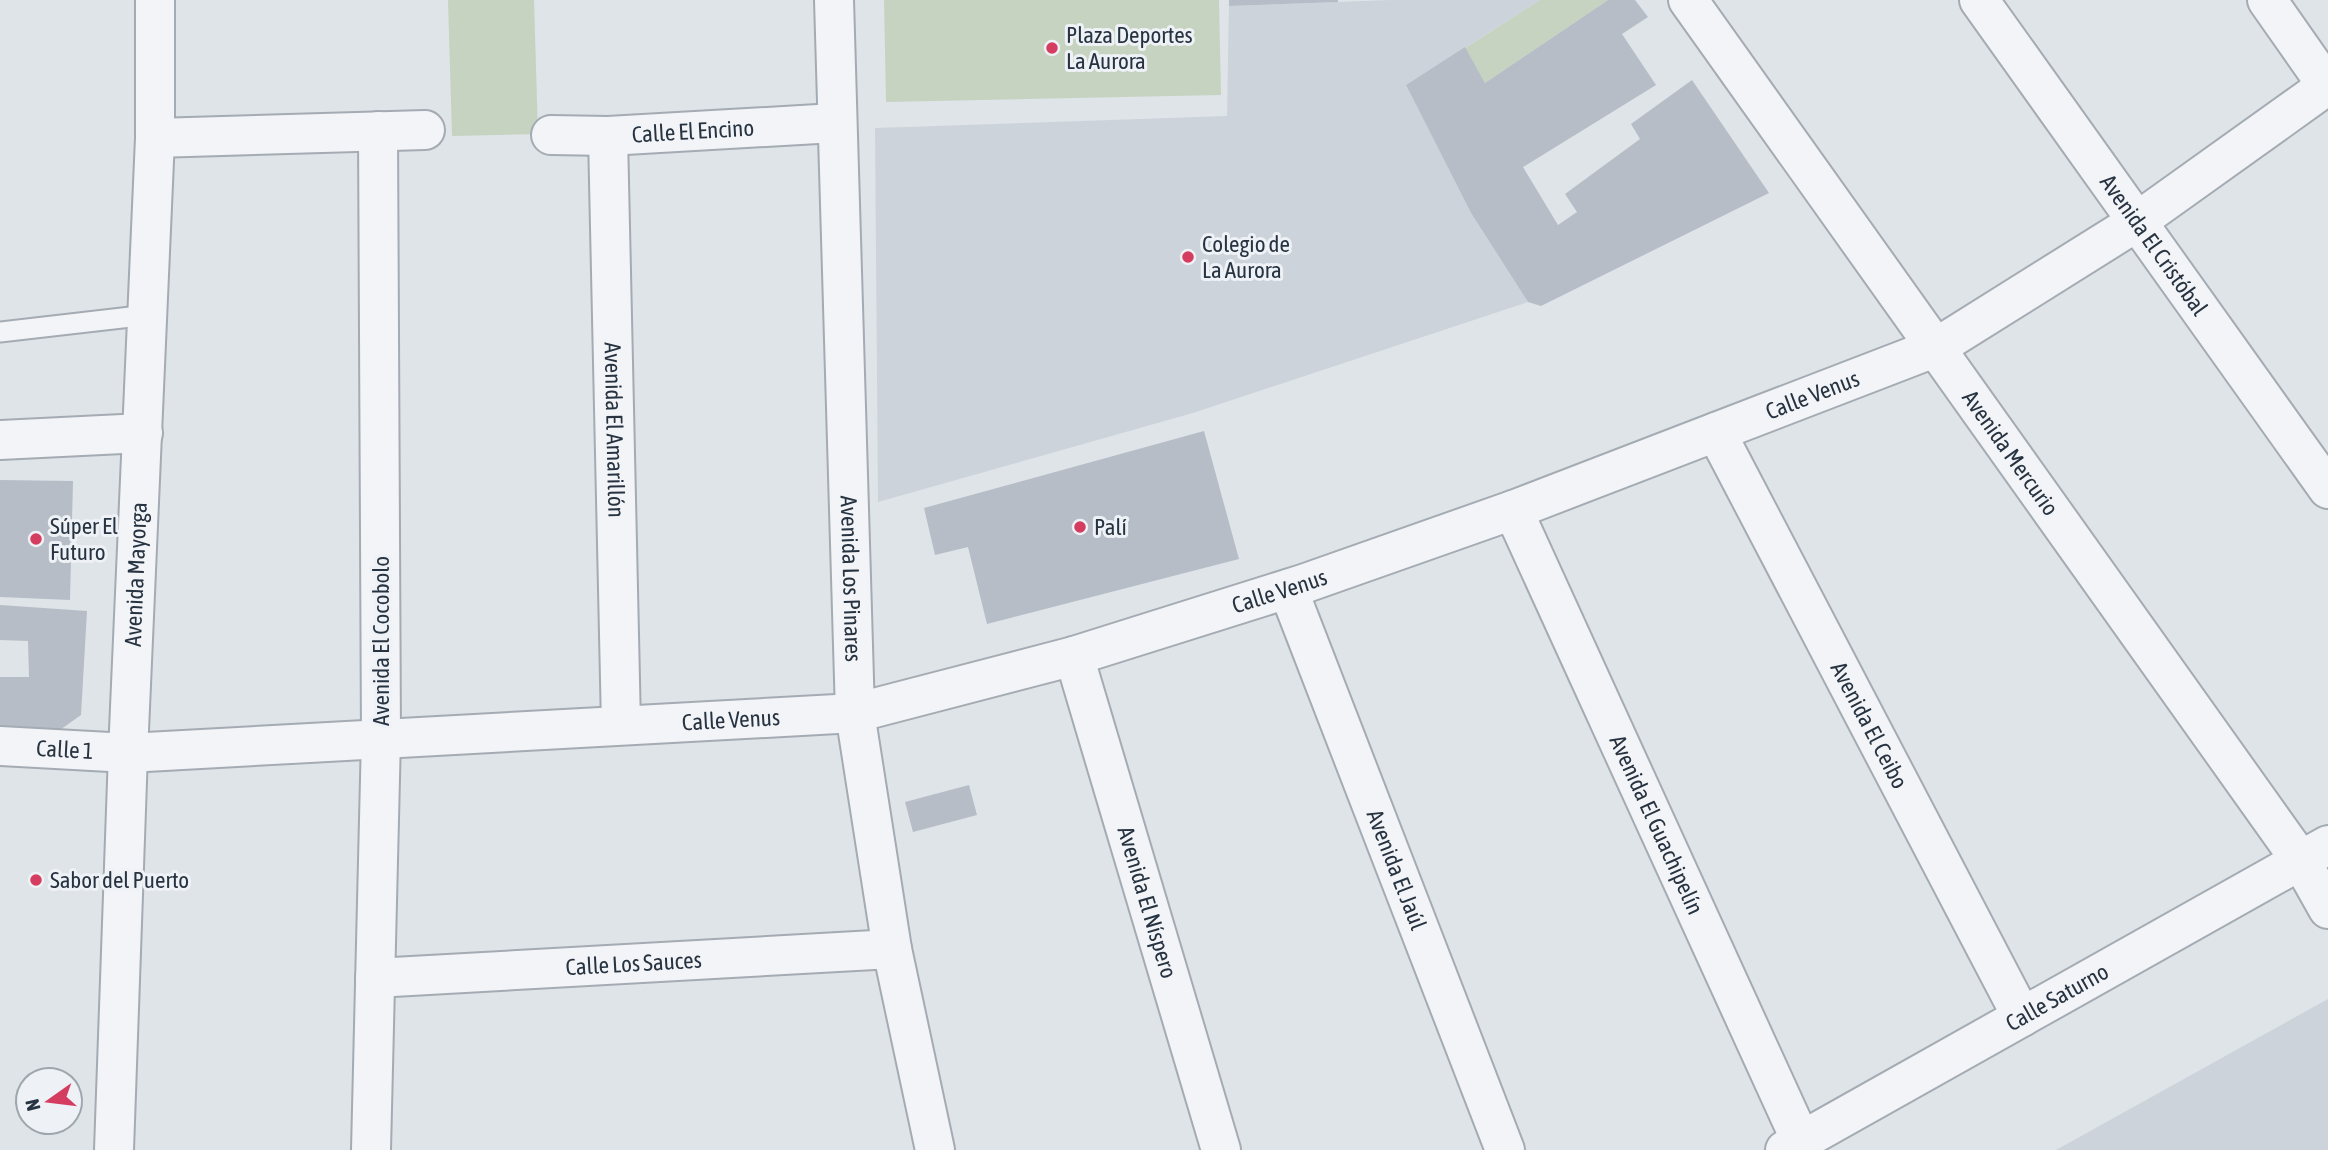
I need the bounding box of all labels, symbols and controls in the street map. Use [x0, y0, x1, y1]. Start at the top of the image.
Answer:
place label: Plaza Deportes La Aurora [1066, 22, 1193, 74]
marker: Plaza Deportes La Aurora [1044, 40, 1060, 56]
street label: Calle El Encino [631, 115, 755, 148]
street label: Avenida El Cristóbal [2095, 170, 2213, 320]
place label: Colegio de La Aurora [1202, 231, 1290, 283]
marker: Colegio de La Aurora [1180, 249, 1196, 265]
street label: Avenida El Amarillón [600, 342, 629, 518]
street label: Calle Venus [1762, 365, 1863, 425]
street label: Avenida Mercurio [1957, 385, 2064, 521]
street label: Avenida Los Pinares [836, 495, 866, 662]
street label: Avenida Mayorga [120, 502, 152, 647]
place label: Súper El Futuro [50, 513, 118, 565]
place label: Palí [1094, 514, 1127, 540]
marker: Palí [1072, 519, 1088, 535]
marker: Súper El Futuro [28, 531, 44, 547]
street label: Avenida El Cocobolo [368, 556, 394, 726]
street label: Calle Venus [1229, 564, 1330, 619]
street label: Avenida El Ceibo [1826, 658, 1913, 793]
street label: Calle Venus [681, 704, 781, 736]
street label: Avenida El Guachipelín [1605, 731, 1709, 918]
street label: Calle 1 [36, 735, 94, 764]
street label: Avenida El Jaúl [1362, 806, 1432, 933]
street label: Avenida El Níspero [1112, 823, 1182, 981]
place label: Sabor del Puerto [50, 867, 189, 893]
marker: Sabor del Puerto [28, 872, 44, 888]
street label: Calle Los Sauces [565, 947, 702, 980]
street label: Calle Saturno [2001, 958, 2113, 1036]
north arrow [14, 1066, 84, 1136]
text: N [20, 1097, 45, 1113]

